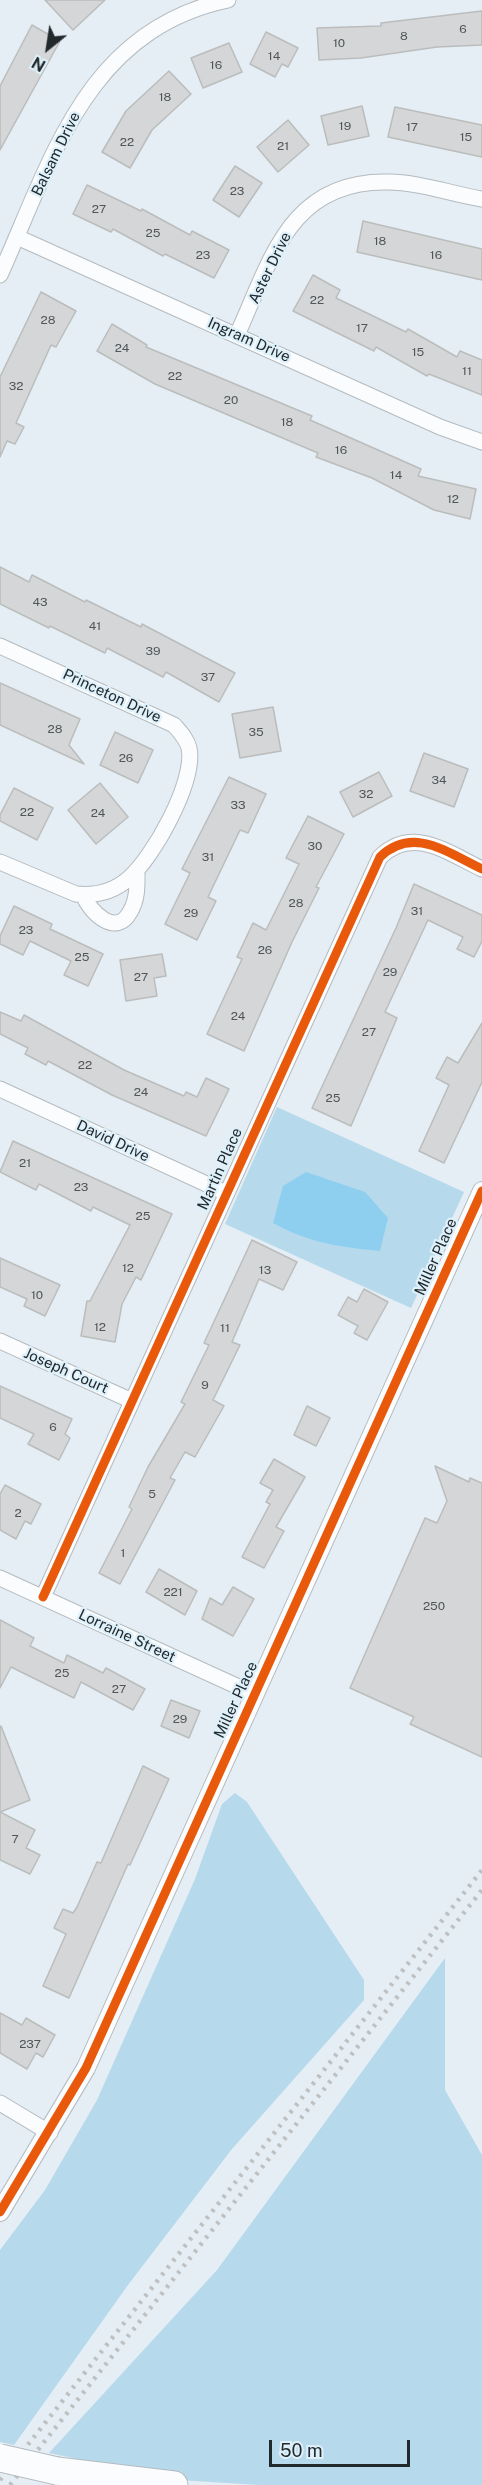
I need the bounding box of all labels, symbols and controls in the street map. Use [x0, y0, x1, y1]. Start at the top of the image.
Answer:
north arrow [18, 18, 78, 78]
house number: 6 [459, 22, 467, 36]
house number: 8 [400, 29, 408, 43]
house number: 10 [333, 36, 345, 50]
house number: 14 [268, 49, 280, 63]
text: N [29, 53, 49, 75]
house number: 16 [210, 58, 222, 72]
house number: 18 [159, 90, 171, 104]
street label: Balsam Drive [28, 109, 84, 199]
house number: 19 [339, 119, 351, 133]
house number: 17 [406, 120, 418, 134]
house number: 15 [460, 130, 472, 144]
house number: 22 [120, 135, 134, 149]
house number: 21 [277, 139, 289, 153]
house number: 23 [230, 184, 244, 198]
house number: 27 [92, 202, 106, 216]
house number: 25 [146, 226, 160, 240]
street label: Aster Drive [245, 229, 295, 307]
house number: 18 [374, 234, 386, 248]
house number: 23 [196, 248, 210, 262]
house number: 16 [430, 248, 442, 262]
house number: 22 [310, 293, 324, 307]
house number: 28 [41, 313, 55, 327]
street label: Ingram Drive [205, 314, 293, 366]
house number: 17 [356, 321, 368, 335]
house number: 24 [115, 341, 129, 355]
house number: 15 [412, 345, 424, 359]
house number: 11 [462, 364, 472, 378]
house number: 22 [168, 369, 182, 383]
house number: 32 [9, 379, 23, 393]
house number: 20 [224, 393, 238, 407]
house number: 18 [281, 415, 293, 429]
house number: 16 [335, 443, 347, 457]
house number: 14 [390, 468, 402, 482]
house number: 12 [447, 492, 459, 506]
house number: 43 [32, 595, 48, 609]
house number: 41 [89, 619, 101, 633]
house number: 39 [146, 644, 160, 658]
street label: Princeton Drive [60, 665, 164, 727]
house number: 37 [201, 670, 215, 684]
house number: 28 [48, 722, 62, 736]
house number: 35 [248, 725, 264, 739]
house number: 26 [119, 751, 133, 765]
house number: 34 [431, 773, 447, 787]
house number: 32 [359, 787, 373, 801]
house number: 33 [230, 798, 246, 812]
house number: 22 [20, 805, 34, 819]
house number: 24 [91, 806, 105, 820]
house number: 30 [308, 839, 322, 853]
house number: 31 [202, 850, 214, 864]
house number: 28 [289, 896, 303, 910]
house number: 31 [411, 904, 423, 918]
house number: 29 [184, 906, 198, 920]
house number: 23 [19, 923, 33, 937]
house number: 26 [258, 943, 272, 957]
house number: 25 [75, 950, 89, 964]
house number: 29 [383, 965, 397, 979]
house number: 27 [134, 970, 148, 984]
house number: 24 [231, 1009, 245, 1023]
house number: 27 [362, 1025, 376, 1039]
house number: 22 [78, 1058, 92, 1072]
house number: 24 [134, 1085, 148, 1099]
house number: 25 [326, 1091, 340, 1105]
street label: David Drive [74, 1116, 152, 1166]
street label: Martin Place [194, 1125, 246, 1213]
house number: 21 [19, 1156, 31, 1170]
house number: 23 [74, 1180, 88, 1194]
house number: 25 [136, 1209, 150, 1223]
street label: Miller Place [411, 1216, 461, 1298]
house number: 12 [122, 1261, 134, 1275]
house number: 13 [259, 1263, 271, 1277]
house number: 10 [31, 1288, 43, 1302]
house number: 12 [94, 1320, 106, 1334]
house number: 11 [220, 1321, 230, 1335]
street label: Joseph Court [21, 1344, 111, 1398]
house number: 9 [201, 1378, 209, 1392]
house number: 6 [49, 1420, 57, 1434]
house number: 5 [148, 1487, 156, 1501]
house number: 2 [14, 1506, 22, 1520]
house number: 1 [121, 1546, 125, 1560]
house number: 221 [163, 1585, 183, 1599]
house number: 250 [423, 1599, 445, 1613]
street label: Lorraine Street [76, 1606, 178, 1666]
street label: Miller Place [210, 1659, 262, 1741]
house number: 25 [55, 1666, 69, 1680]
house number: 27 [112, 1682, 126, 1696]
house number: 29 [173, 1712, 187, 1726]
house number: 7 [11, 1832, 19, 1846]
house number: 237 [19, 2037, 41, 2051]
scale bar [272, 2428, 413, 2466]
text: 50 m [280, 2440, 323, 2461]

